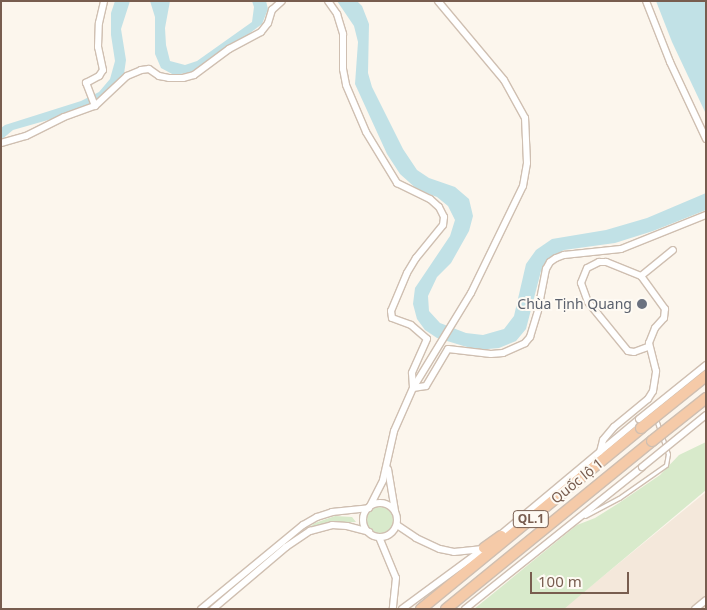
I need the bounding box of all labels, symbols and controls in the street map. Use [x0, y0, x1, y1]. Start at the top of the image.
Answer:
place label: Chùa Tịnh Quang [517, 296, 632, 312]
marker: Chùa Tịnh Quang [636, 298, 648, 310]
street label: Quốc lộ 1 [548, 455, 606, 507]
road number: QL.1 [512, 509, 550, 528]
scale bar [532, 562, 631, 594]
text: 100 m [538, 571, 582, 591]

